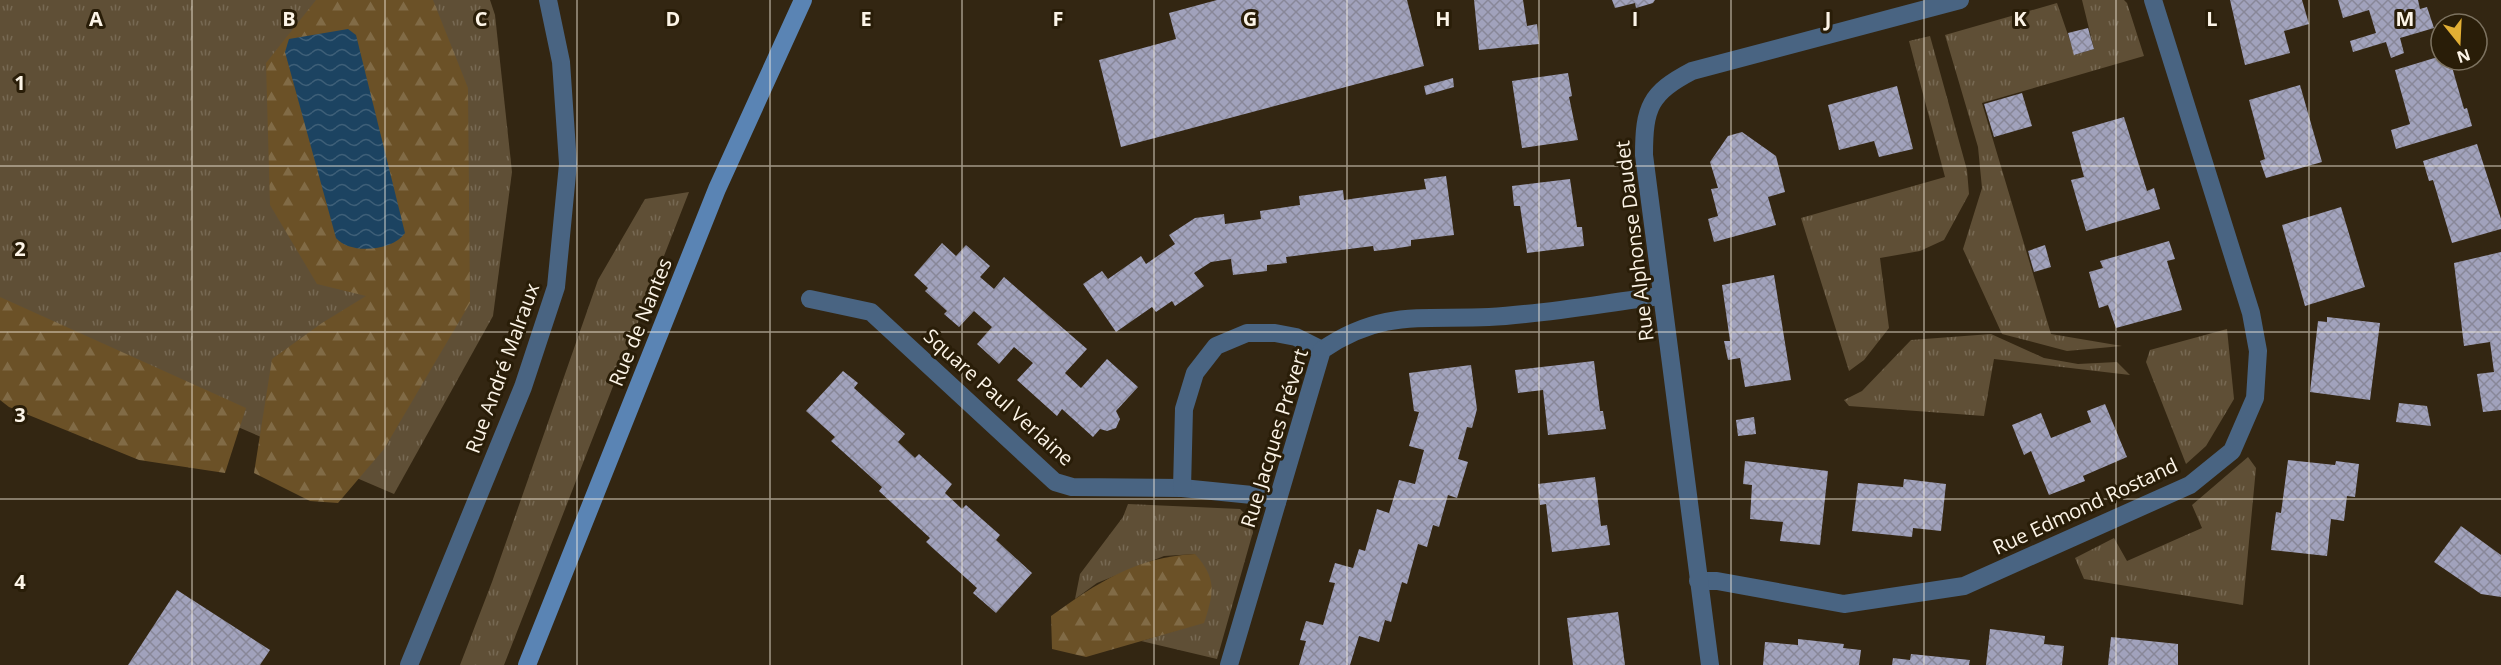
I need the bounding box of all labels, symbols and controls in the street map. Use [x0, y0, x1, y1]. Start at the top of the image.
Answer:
text: A [89, 5, 103, 32]
text: B [282, 5, 296, 32]
text: C [475, 5, 488, 32]
text: D [666, 5, 680, 32]
text: E [860, 5, 872, 32]
text: F [1053, 5, 1063, 32]
text: G [1243, 5, 1257, 32]
text: H [1435, 5, 1451, 32]
text: I [1632, 5, 1638, 32]
text: J [1823, 5, 1831, 32]
text: K [2013, 5, 2027, 32]
text: L [2206, 5, 2218, 32]
text: M [2396, 5, 2414, 32]
north arrow [2429, 12, 2489, 72]
text: N [2454, 44, 2473, 69]
text: 1 [14, 69, 26, 96]
street label: Rue Alphonse Daudet [1608, 139, 1660, 343]
text: 2 [14, 235, 26, 262]
street label: Rue de Nantes [602, 254, 678, 390]
street label: Rue André Malraux [459, 279, 545, 457]
street label: Square Paul Verlaine [918, 322, 1080, 472]
street label: Rue Jacques Prévert [1234, 345, 1314, 531]
text: 3 [14, 401, 26, 428]
street label: Rue Edmond Rostand [1988, 451, 2182, 561]
text: 4 [14, 568, 26, 595]

